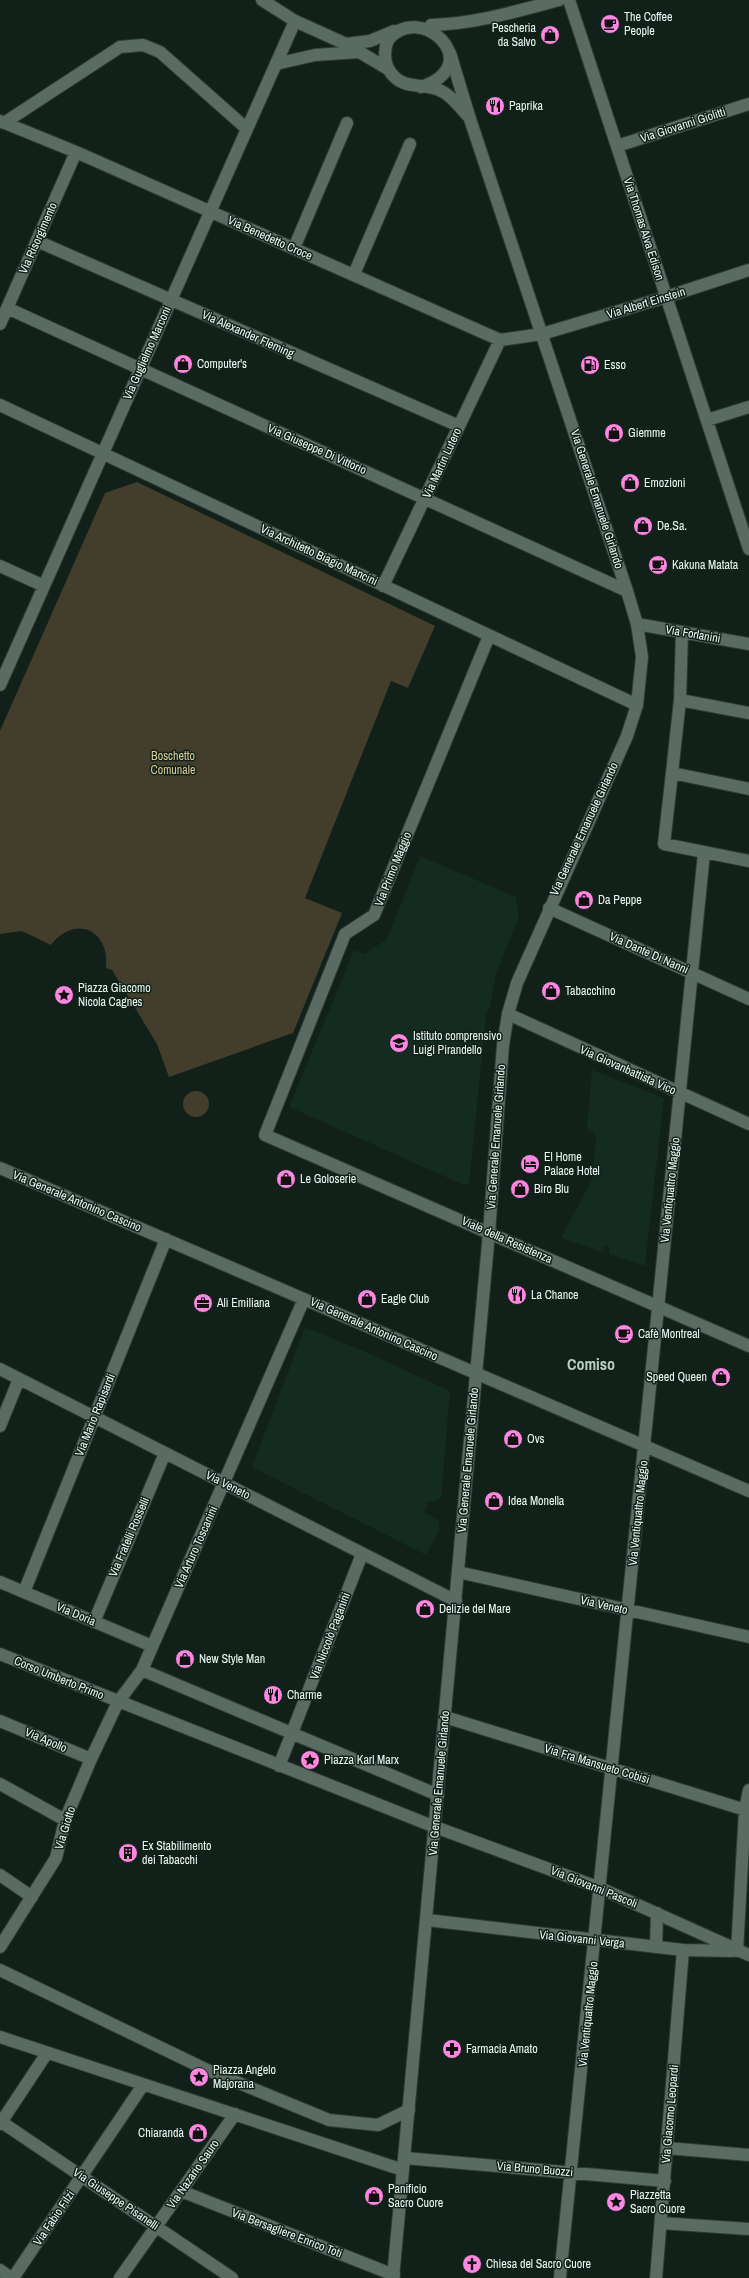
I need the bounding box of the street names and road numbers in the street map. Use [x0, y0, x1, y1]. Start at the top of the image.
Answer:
street label: Via Giovanni Giolitti [638, 104, 728, 146]
street label: Via Thomas Alva Edison [620, 175, 668, 283]
street label: Via Risorgimento [15, 200, 61, 276]
street label: Via Benedetto Croce [225, 212, 315, 264]
street label: Via Albert Einstein [605, 283, 687, 323]
street label: Via Guglielmo Marconi [119, 304, 175, 402]
street label: Via Alexander Fleming [199, 306, 297, 362]
street label: Via Giuseppe Di Vittorio [265, 420, 369, 478]
street label: Via Martin Lutero [419, 425, 465, 501]
street label: Via Generale Emanuele Girlando [567, 427, 627, 571]
street label: Via Architetto Biagio Mancini [258, 521, 380, 589]
street label: Via Forlanini [664, 621, 722, 647]
street label: Via Generale Emanuele Girlando [546, 760, 622, 898]
street label: Via Primo Maggio [371, 829, 415, 909]
street label: Via Dante Di Nanni [607, 928, 691, 978]
street label: Via Giovanbattista Vico [577, 1042, 679, 1098]
street label: Via Generale Emanuele Girlando [483, 1064, 509, 1210]
street label: Via Ventiquattro Maggio [657, 1136, 683, 1244]
street label: Via Generale Antonino Cascino [10, 1167, 144, 1235]
street label: Viale della Resistenza [459, 1213, 555, 1267]
street label: Via Generale Antonino Cascino [308, 1294, 440, 1364]
street label: Via Mario Rapisardi [71, 1371, 119, 1459]
street label: Via Generale Emanuele Girlando [454, 1387, 482, 1533]
street label: Via Ventiquattro Maggio [625, 1459, 651, 1567]
street label: Via Veneto [203, 1467, 253, 1503]
street label: Via Fratelli Rosselli [105, 1495, 153, 1579]
street label: Via Arturo Toscanini [171, 1503, 221, 1591]
street label: Via Niccolò Paganini [306, 1590, 354, 1682]
street label: Via Veneto [579, 1592, 629, 1618]
street label: Via Doria [54, 1599, 99, 1630]
street label: Corso Umberto Primo [12, 1653, 106, 1703]
street label: Via Generale Emanuele Girlando [425, 1710, 453, 1856]
street label: Via Apollo [23, 1724, 69, 1756]
street label: Via Fra Mansueto Cobisi [542, 1740, 652, 1788]
street label: Via Giotto [51, 1805, 79, 1851]
street label: Via Giovanni Pascoli [548, 1862, 640, 1912]
street label: Via Giovanni Verga [539, 1927, 626, 1951]
street label: Via Ventiquattro Maggio [575, 1960, 601, 2068]
street label: Via Giacomo Leopardi [658, 2064, 682, 2164]
street label: Via Nazario Sauro [163, 2136, 223, 2212]
street label: Via Bruno Buozzi [496, 2158, 574, 2180]
street label: Via Giuseppe Pisanelli [70, 2164, 162, 2234]
street label: Via Fabio Filzi [30, 2187, 78, 2249]
street label: Via Bersagliere Enrico Toti [229, 2205, 345, 2261]

